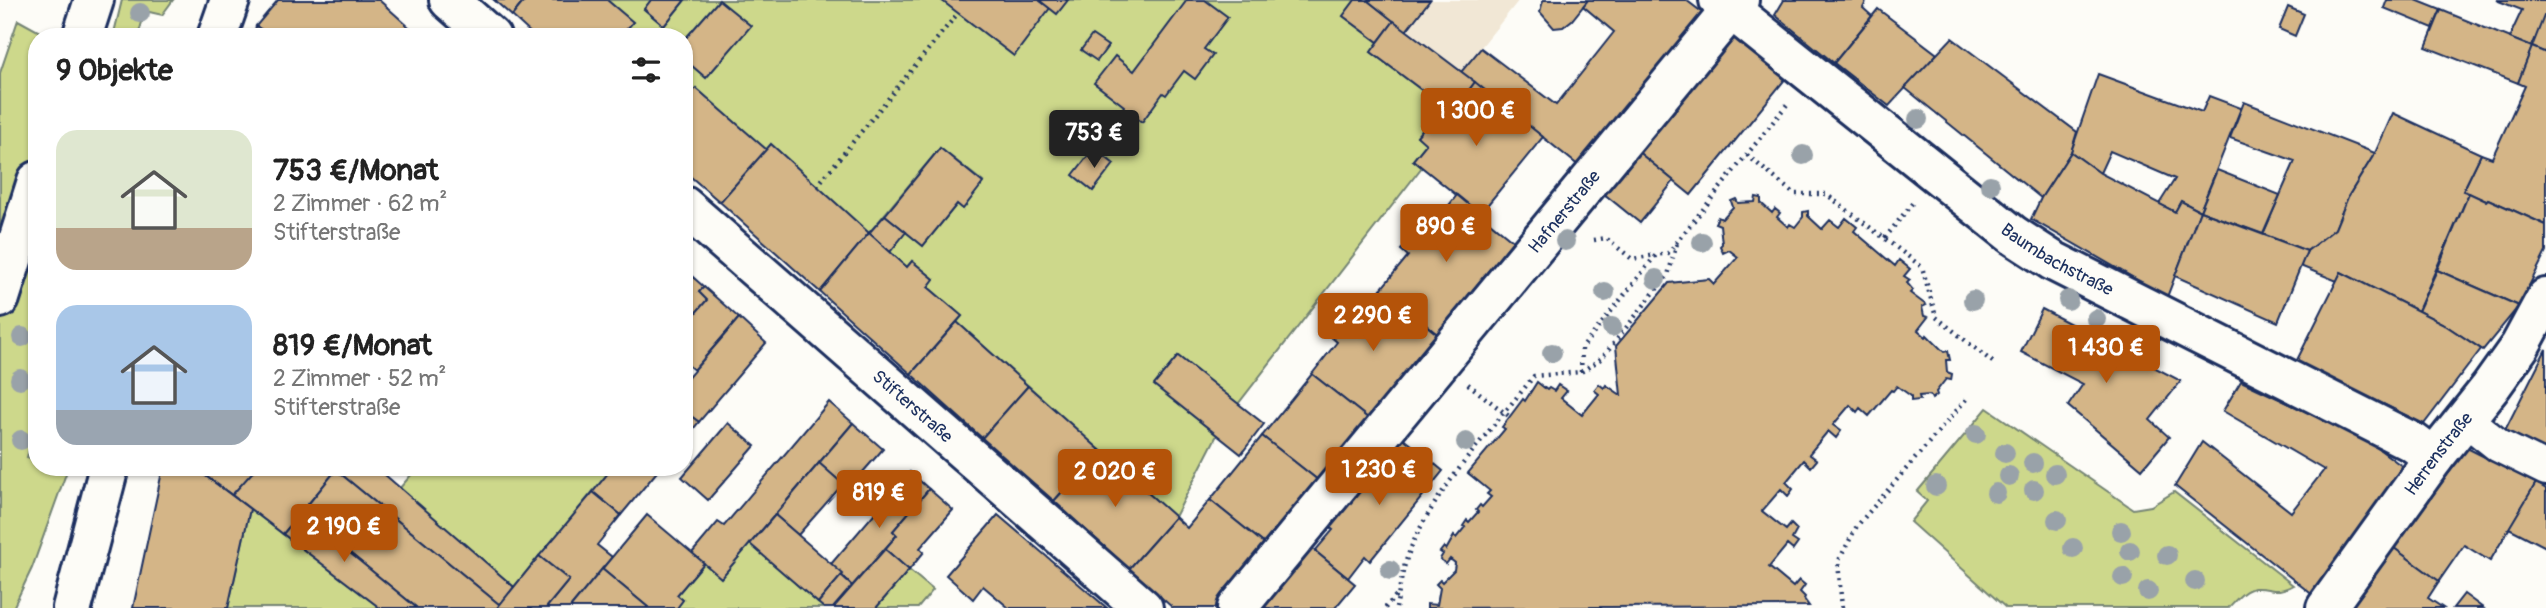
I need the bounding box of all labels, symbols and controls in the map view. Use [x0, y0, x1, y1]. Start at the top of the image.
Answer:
icon: filters [627, 51, 665, 89]
text: 9 Objekte [56, 52, 173, 89]
pin: 1 300 € [1411, 88, 1541, 148]
text: 1 300 € [1437, 96, 1515, 125]
pin: 753 € [1045, 110, 1143, 170]
text: 753 € [1065, 118, 1123, 147]
text: 753 €/Monat [273, 152, 438, 189]
icon: home [112, 158, 196, 242]
street label: Hafnerstraße [1523, 165, 1605, 258]
text: 2 Zimmer · 62 m² [273, 189, 447, 218]
pin: 890 € [1397, 204, 1495, 264]
text: 890 € [1416, 212, 1476, 241]
text: Stifterstraße [273, 218, 400, 247]
street label: Baumbachstraße [1996, 218, 2117, 301]
pin: 2 290 € [1308, 294, 1438, 353]
text: 2 290 € [1334, 301, 1412, 330]
pin: 1 430 € [2041, 326, 2171, 385]
text: 819 €/Monat [273, 327, 432, 364]
icon: home [112, 333, 196, 417]
text: 1 430 € [2068, 333, 2144, 362]
text: 2 Zimmer · 52 m² [273, 364, 447, 393]
street label: Stifterstraße [868, 365, 958, 448]
text: Stifterstraße [273, 393, 400, 422]
street label: Herrenstraße [2399, 407, 2478, 500]
pin: 1 230 € [1314, 448, 1444, 507]
pin: 2 020 € [1050, 449, 1180, 509]
text: 1 230 € [1342, 455, 1416, 484]
text: 2 020 € [1074, 457, 1156, 486]
pin: 819 € [830, 470, 928, 530]
text: 819 € [853, 478, 905, 507]
pin: 2 190 € [279, 504, 409, 564]
text: 2 190 € [307, 512, 381, 541]

